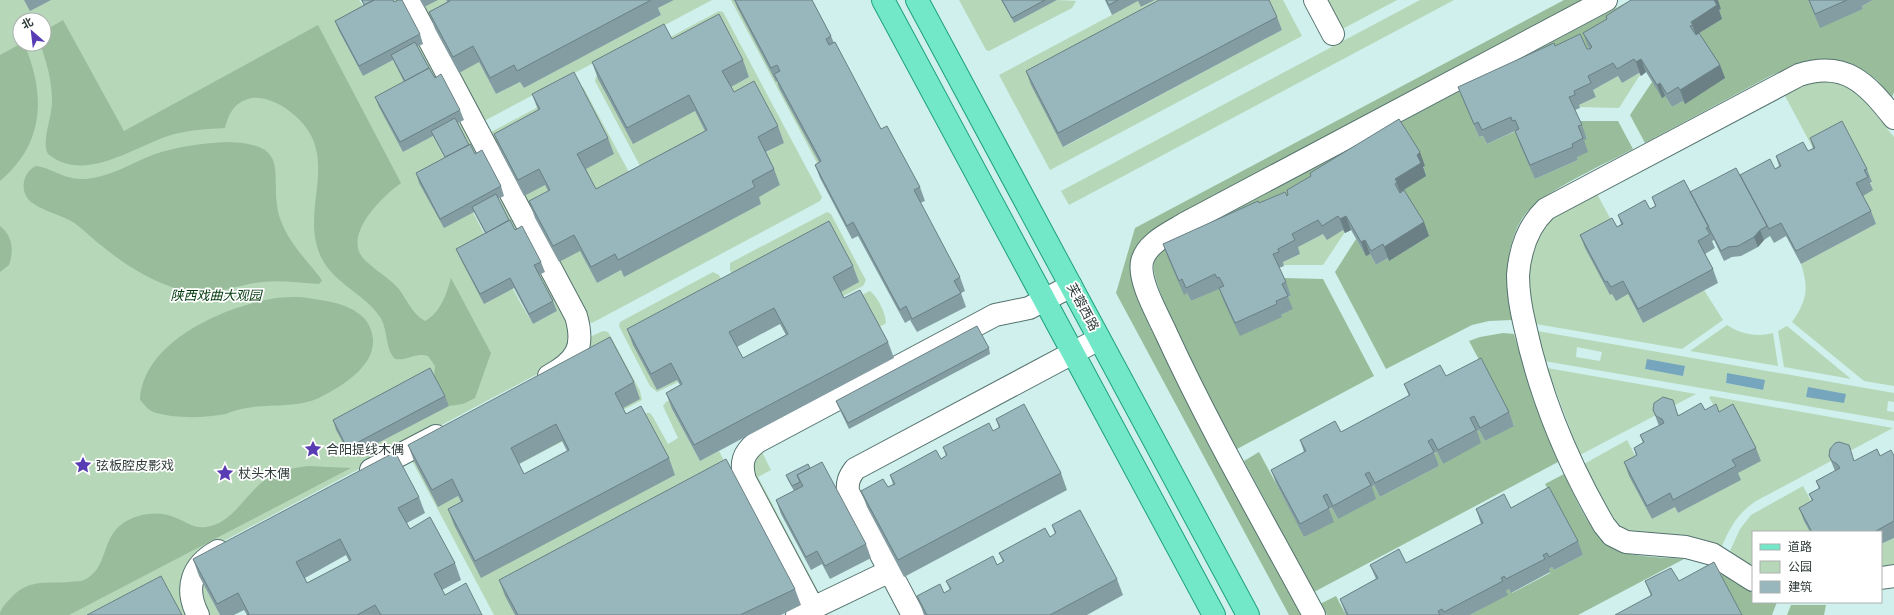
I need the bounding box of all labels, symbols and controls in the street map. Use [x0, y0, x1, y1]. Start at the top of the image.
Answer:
north arrow [12, 12, 52, 52]
text: 北 [20, 15, 35, 31]
street label: 芙蓉西路 [1064, 281, 1102, 333]
park label: 陕西戏曲大观园 [170, 288, 263, 303]
place icon: 合阳提线木偶 [303, 439, 323, 459]
place label: 合阳提线木偶 [326, 442, 404, 457]
place icon: 弦板腔皮影戏 [73, 455, 93, 475]
place label: 弦板腔皮影戏 [96, 458, 174, 473]
place icon: 杖头木偶 [215, 463, 235, 483]
place label: 杖头木偶 [238, 466, 290, 481]
legend [1752, 531, 1882, 603]
text: 道路 [1788, 540, 1812, 554]
text: 公园 [1788, 560, 1812, 574]
text: 建筑 [1788, 580, 1812, 594]

